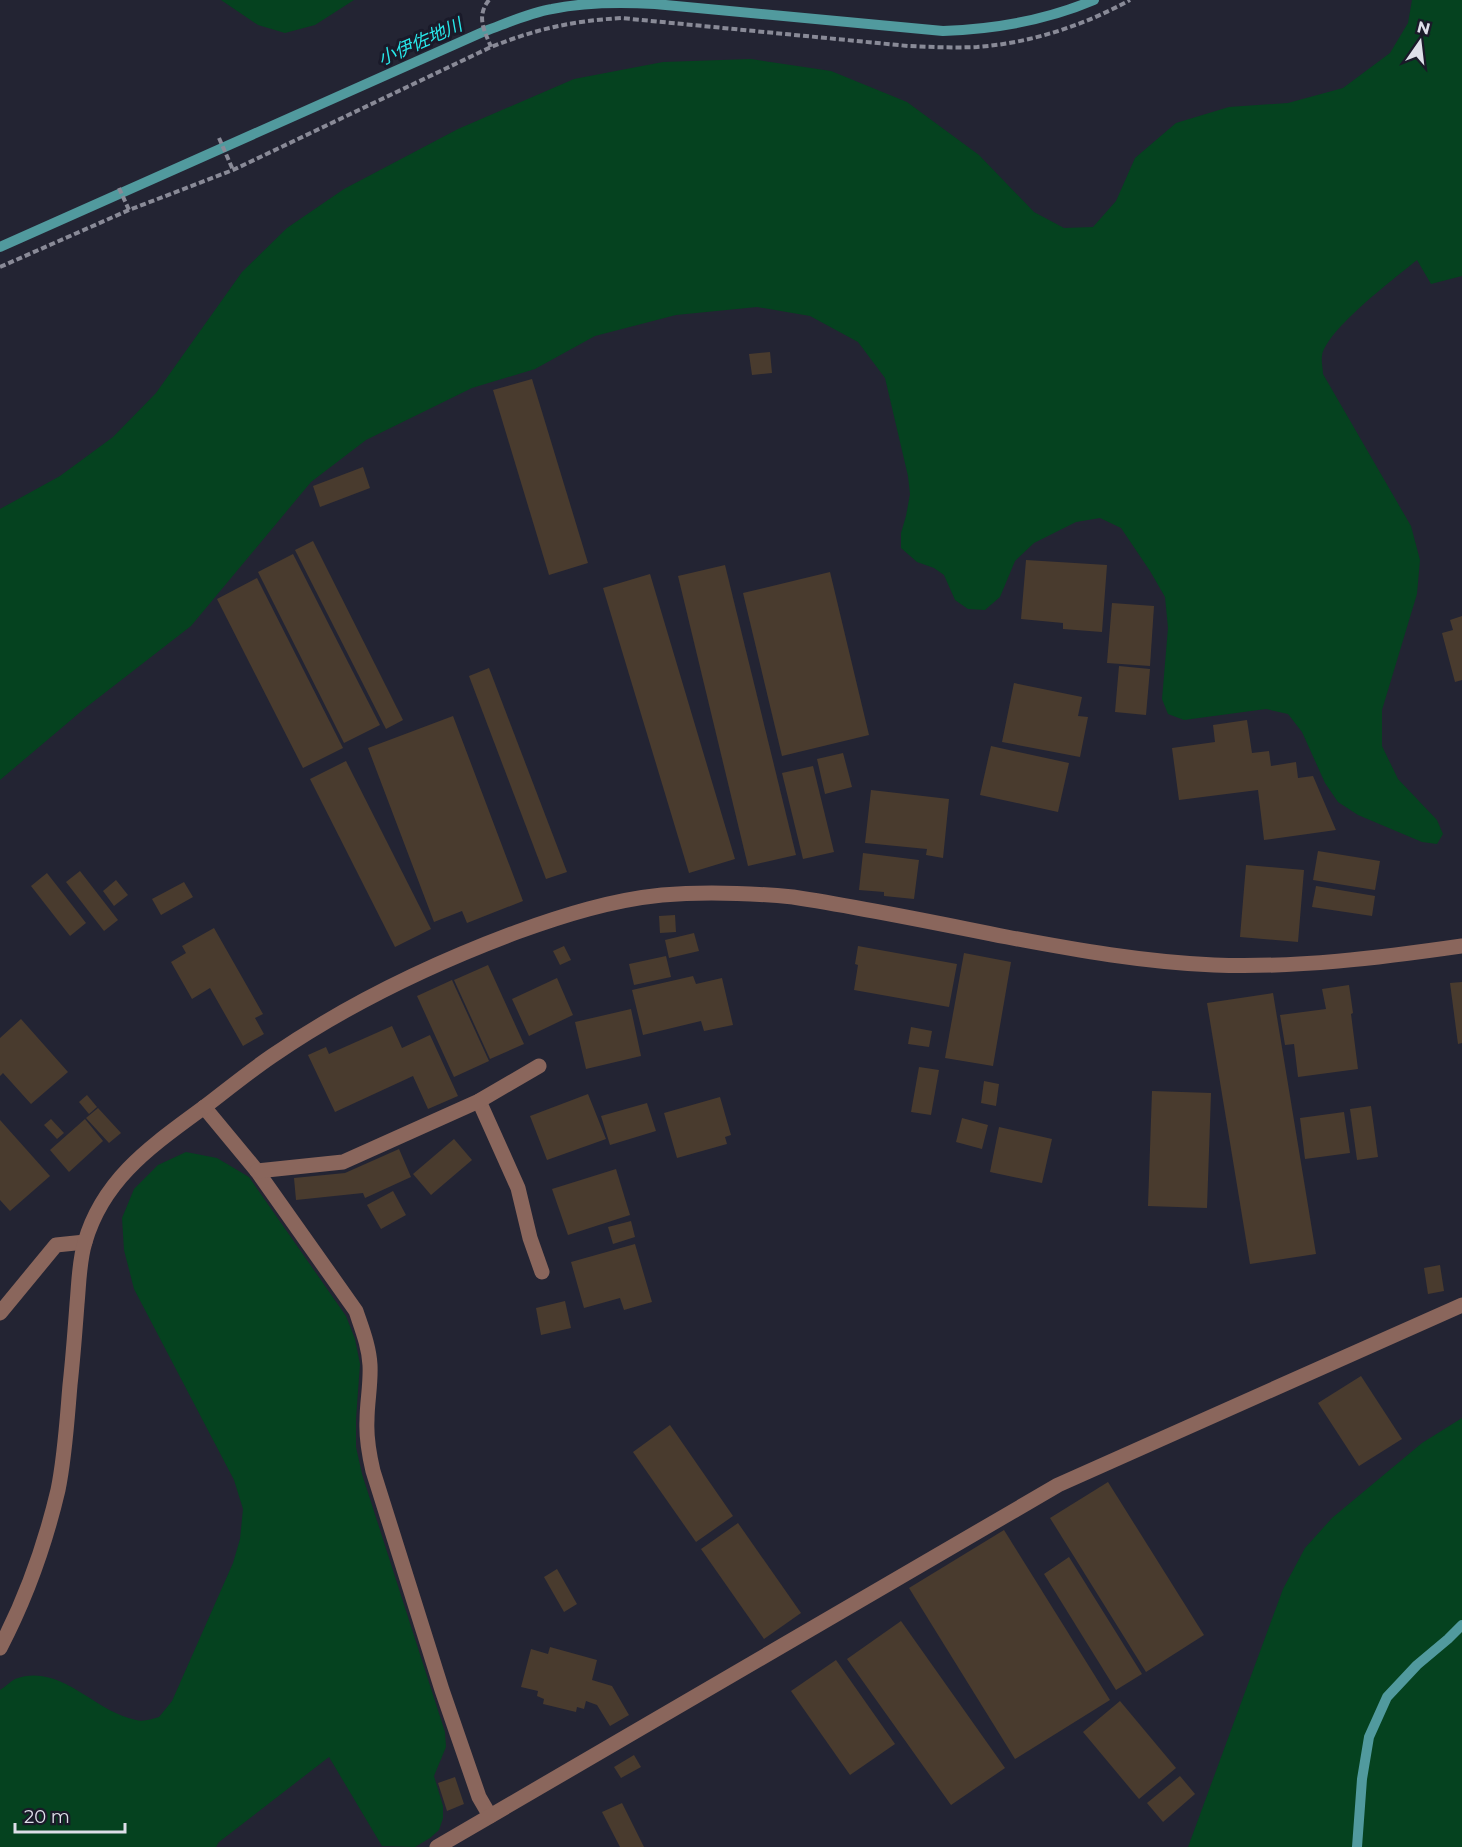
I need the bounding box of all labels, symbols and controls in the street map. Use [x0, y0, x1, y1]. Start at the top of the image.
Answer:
north arrow [1390, 12, 1450, 72]
water label: 小伊佐地川 [374, 13, 467, 70]
text: N [1415, 17, 1432, 39]
scale bar [15, 1796, 124, 1834]
text: 20 m [24, 1806, 70, 1828]

